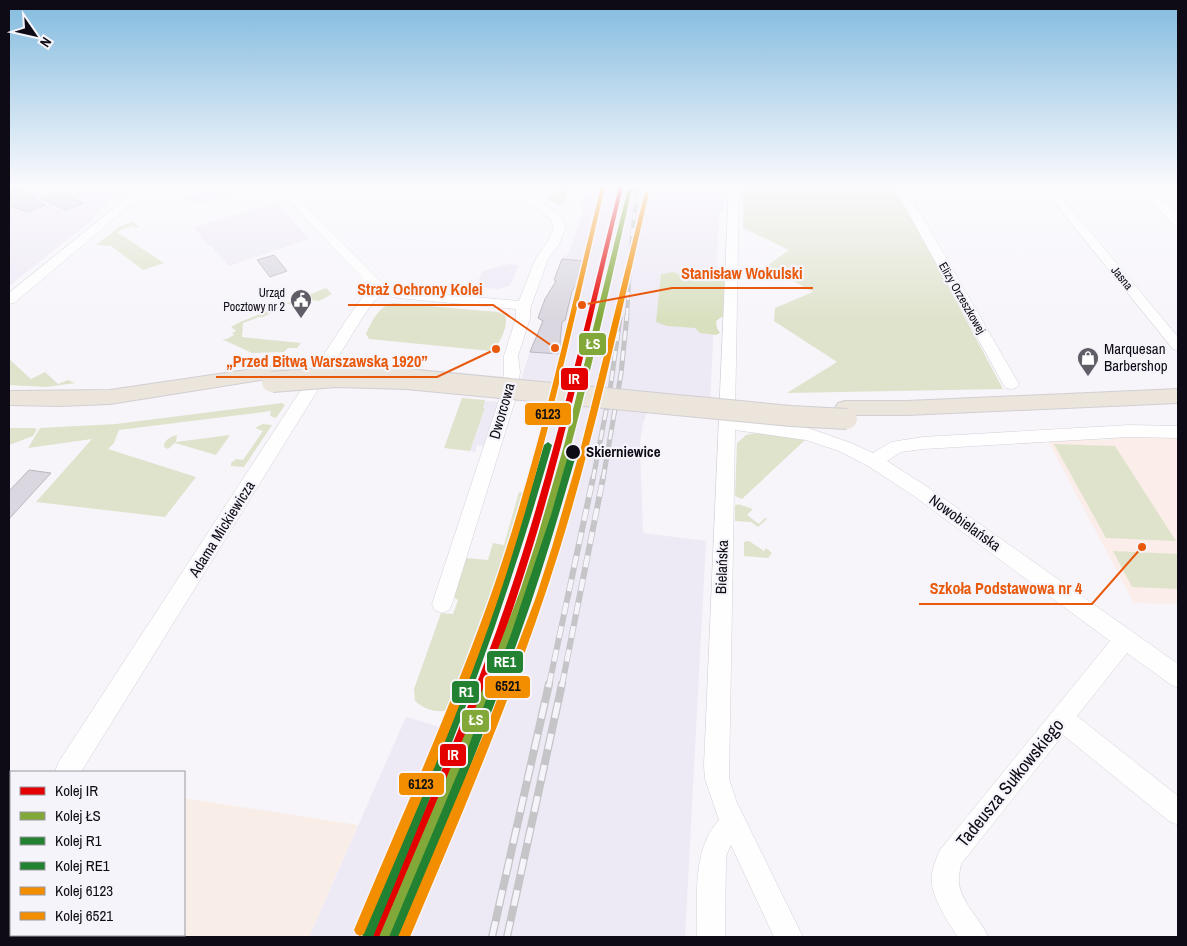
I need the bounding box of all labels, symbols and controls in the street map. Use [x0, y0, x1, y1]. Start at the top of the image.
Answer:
north arrow [10, 10, 60, 60]
text: N [36, 34, 56, 51]
callout: Stanisław Wokulski [672, 257, 813, 288]
street label: Elizy Orzeszkowej [935, 259, 989, 337]
text: Stanisław Wokulski [681, 262, 803, 284]
street label: Jasna [1107, 263, 1137, 294]
callout: Straż Ochrony Kolei [348, 274, 493, 305]
text: Straż Ochrony Kolei [357, 278, 483, 300]
place label: Urząd Pocztowy nr 2 [223, 285, 285, 315]
public building icon: Urząd Pocztowy nr 2 [289, 288, 313, 319]
line badge: ŁS [578, 332, 607, 356]
text: ŁS [586, 335, 601, 353]
place label: Marquesan Barbershop [1104, 338, 1168, 376]
callout: „Przed Bitwą Warszawską 1920” [216, 346, 437, 377]
shop icon: Marquesan Barbershop [1076, 346, 1100, 377]
text: „Przed Bitwą Warszawską 1920” [226, 350, 428, 372]
line badge: IR [560, 367, 589, 391]
text: IR [568, 370, 580, 388]
street label: Dworcowa [484, 380, 520, 441]
line badge: 6123 [524, 402, 572, 426]
text: 6123 [535, 405, 561, 423]
place label: Skierniewice [586, 441, 661, 462]
marker: Skierniewice [564, 443, 582, 461]
street label: Adama Mickiewicza [183, 476, 260, 582]
street label: Nowobielańska [925, 489, 1006, 556]
street label: Bielańska [710, 539, 733, 594]
callout: Szkoła Podstawowa nr 4 [919, 573, 1092, 604]
text: Szkoła Podstawowa nr 4 [930, 577, 1083, 599]
line badge: RE1 [486, 650, 524, 674]
text: RE1 [494, 653, 517, 671]
line badge: 6521 [484, 675, 531, 699]
text: 6521 [495, 677, 521, 695]
line badge: R1 [451, 680, 480, 704]
text: R1 [459, 683, 474, 701]
line badge: ŁS [461, 709, 490, 733]
text: ŁS [469, 711, 484, 729]
street label: Tadeusza Sułkowskiego [950, 713, 1069, 852]
line badge: IR [439, 743, 467, 767]
text: IR [447, 746, 459, 764]
legend [10, 771, 185, 936]
line badge: 6123 [398, 772, 445, 796]
text: 6123 [408, 775, 434, 793]
text: Kolej IR [55, 780, 98, 801]
text: Kolej ŁS [55, 805, 101, 826]
text: Kolej R1 [55, 830, 102, 851]
text: Kolej RE1 [55, 855, 110, 876]
text: Kolej 6123 [55, 880, 113, 901]
text: Kolej 6521 [55, 905, 113, 926]

